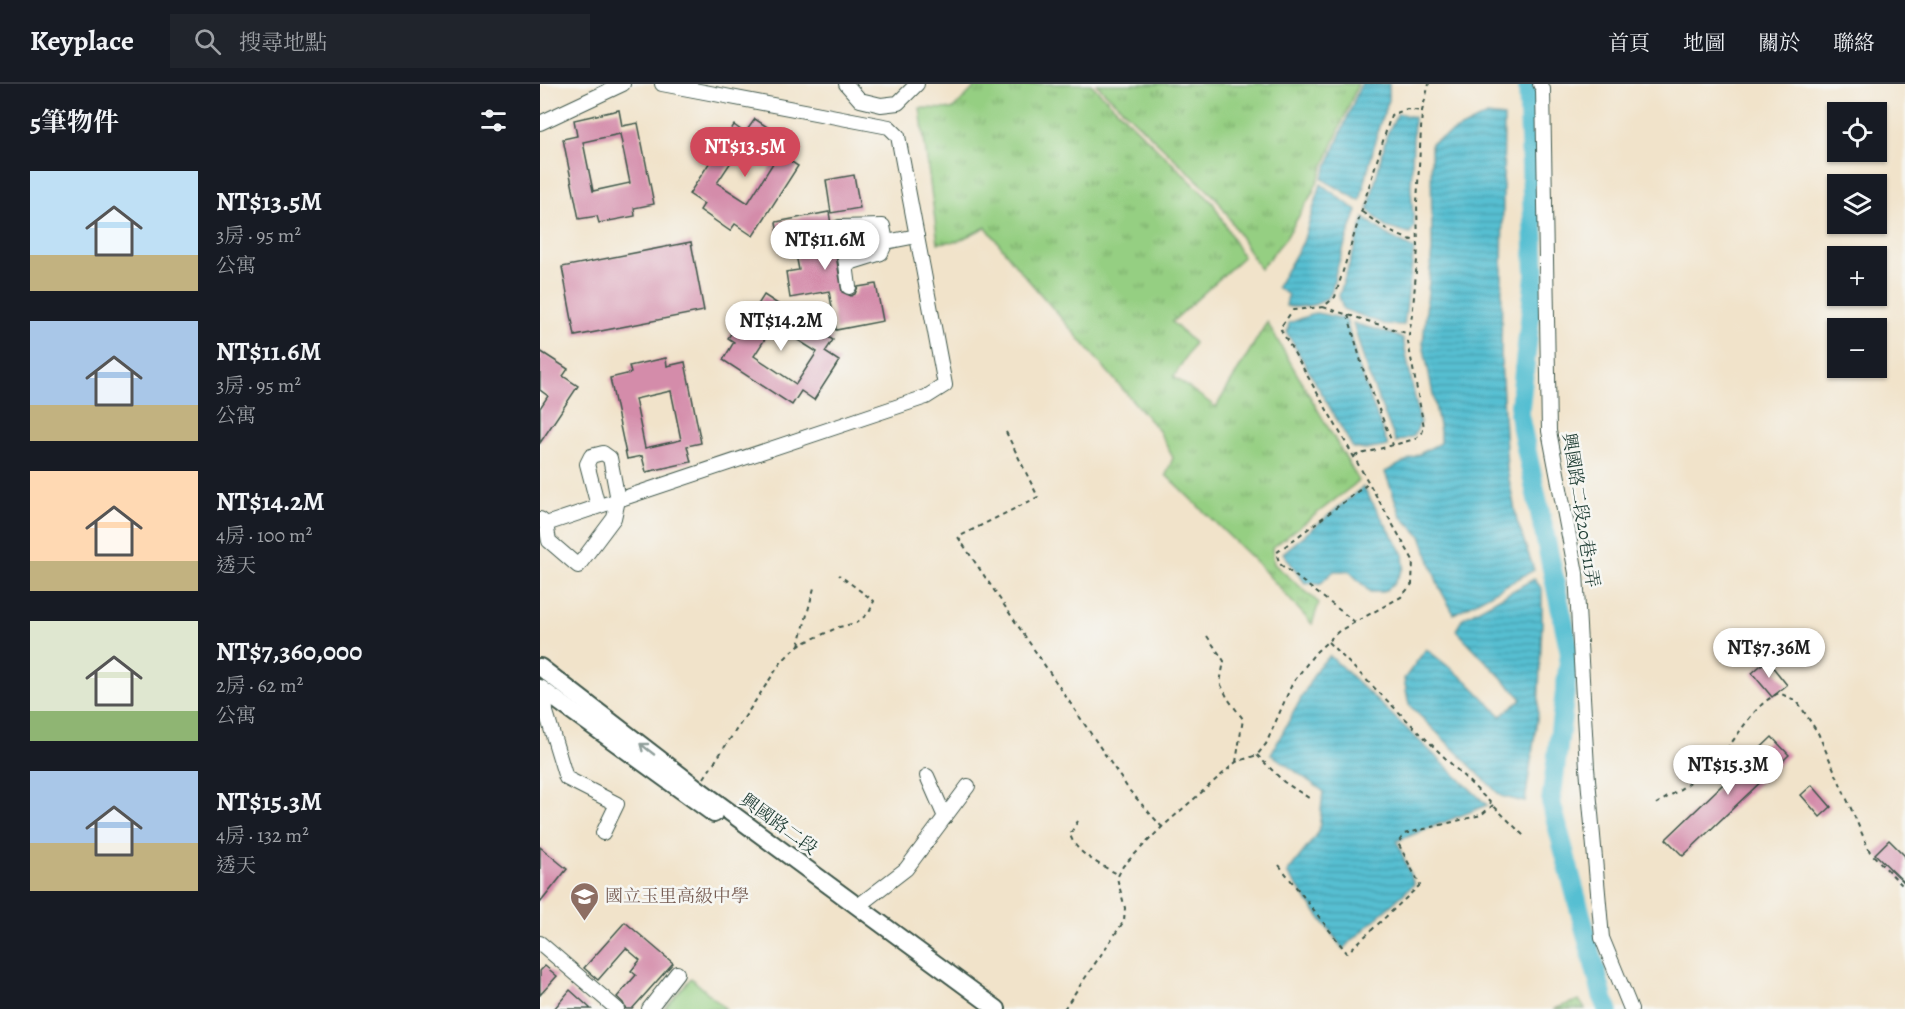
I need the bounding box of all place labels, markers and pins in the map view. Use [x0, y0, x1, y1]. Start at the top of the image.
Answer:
pin: NT$13.5M [683, 127, 807, 178]
pin: NT$11.6M [763, 220, 887, 271]
pin: NT$14.2M [719, 301, 843, 352]
pin: NT$7.36M [1707, 628, 1831, 679]
pin: NT$15.3M [1666, 745, 1790, 796]
school or university icon: 國立玉里高級中學 [568, 880, 600, 922]
place label: 國立玉里高級中學 [605, 884, 749, 908]

